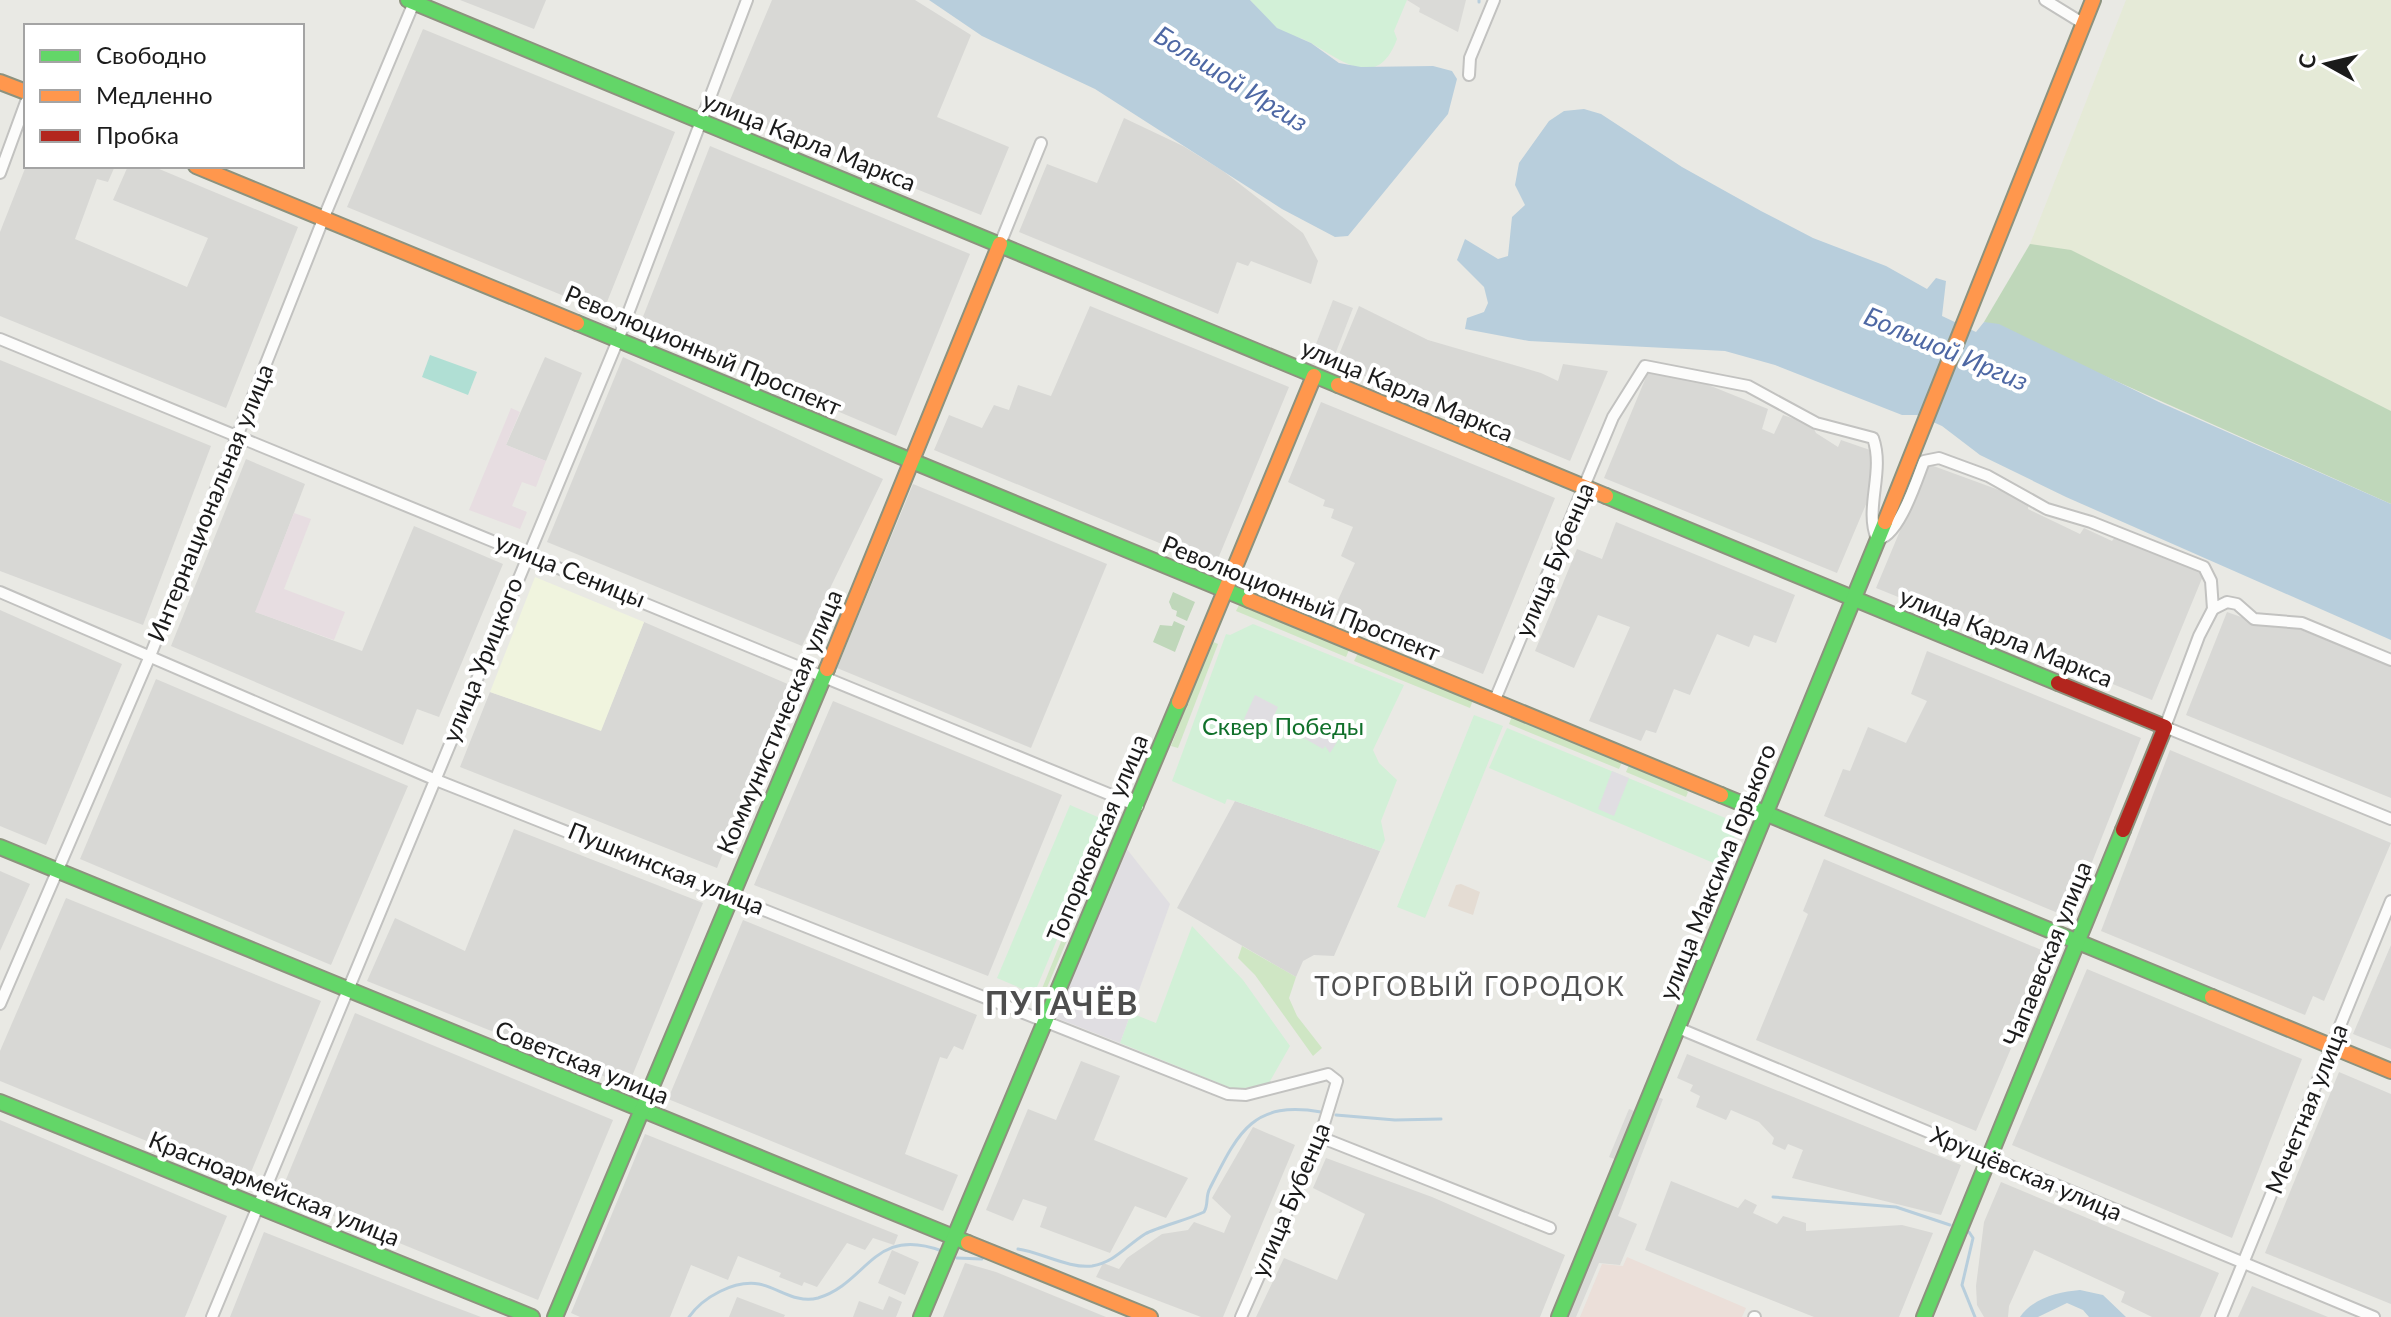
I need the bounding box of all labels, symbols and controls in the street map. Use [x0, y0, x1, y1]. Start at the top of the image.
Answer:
water label: Большой Иргиз [1149, 18, 1314, 138]
legend [24, 24, 304, 168]
north arrow [2287, 24, 2367, 104]
text: Свободно [96, 40, 207, 69]
text: С [2292, 52, 2321, 70]
text: Медленно [96, 80, 213, 109]
street label: улица Карла Маркса [699, 85, 920, 197]
text: Пробка [96, 120, 179, 149]
street label: Революционный Проспект [561, 278, 846, 421]
water label: Большой Иргиз [1860, 299, 2033, 397]
street label: улица Карла Маркса [1297, 332, 1518, 447]
street label: Интернациональная улица [141, 359, 279, 645]
street label: улица Бубенца [1508, 478, 1599, 641]
street label: улица Сеницы [491, 526, 650, 613]
street label: Революционный Проспект [1158, 528, 1445, 667]
street label: улица Урицкого [435, 573, 528, 746]
street label: улица Карла Маркса [1896, 581, 2117, 693]
street label: Коммунистическая улица [710, 585, 847, 858]
park label: Сквер Победы [1202, 711, 1364, 740]
street label: Топорковская улица [1040, 729, 1153, 945]
street label: улица Максима Горького [1652, 739, 1781, 1004]
street label: Пушкинская улица [564, 815, 769, 920]
street label: Чапаевская улица [1996, 857, 2097, 1050]
district label: ТОРГОВЫЙ ГОРОДОК [1314, 970, 1626, 1002]
district label: ПУГАЧЁВ [985, 983, 1139, 1022]
street label: Советская улица [491, 1014, 674, 1110]
street label: Мечетная улица [2258, 1019, 2353, 1198]
street label: улица Бубенца [1244, 1118, 1335, 1281]
street label: Хрущёвская улица [1926, 1119, 2127, 1226]
street label: Красноармейская улица [145, 1124, 404, 1251]

